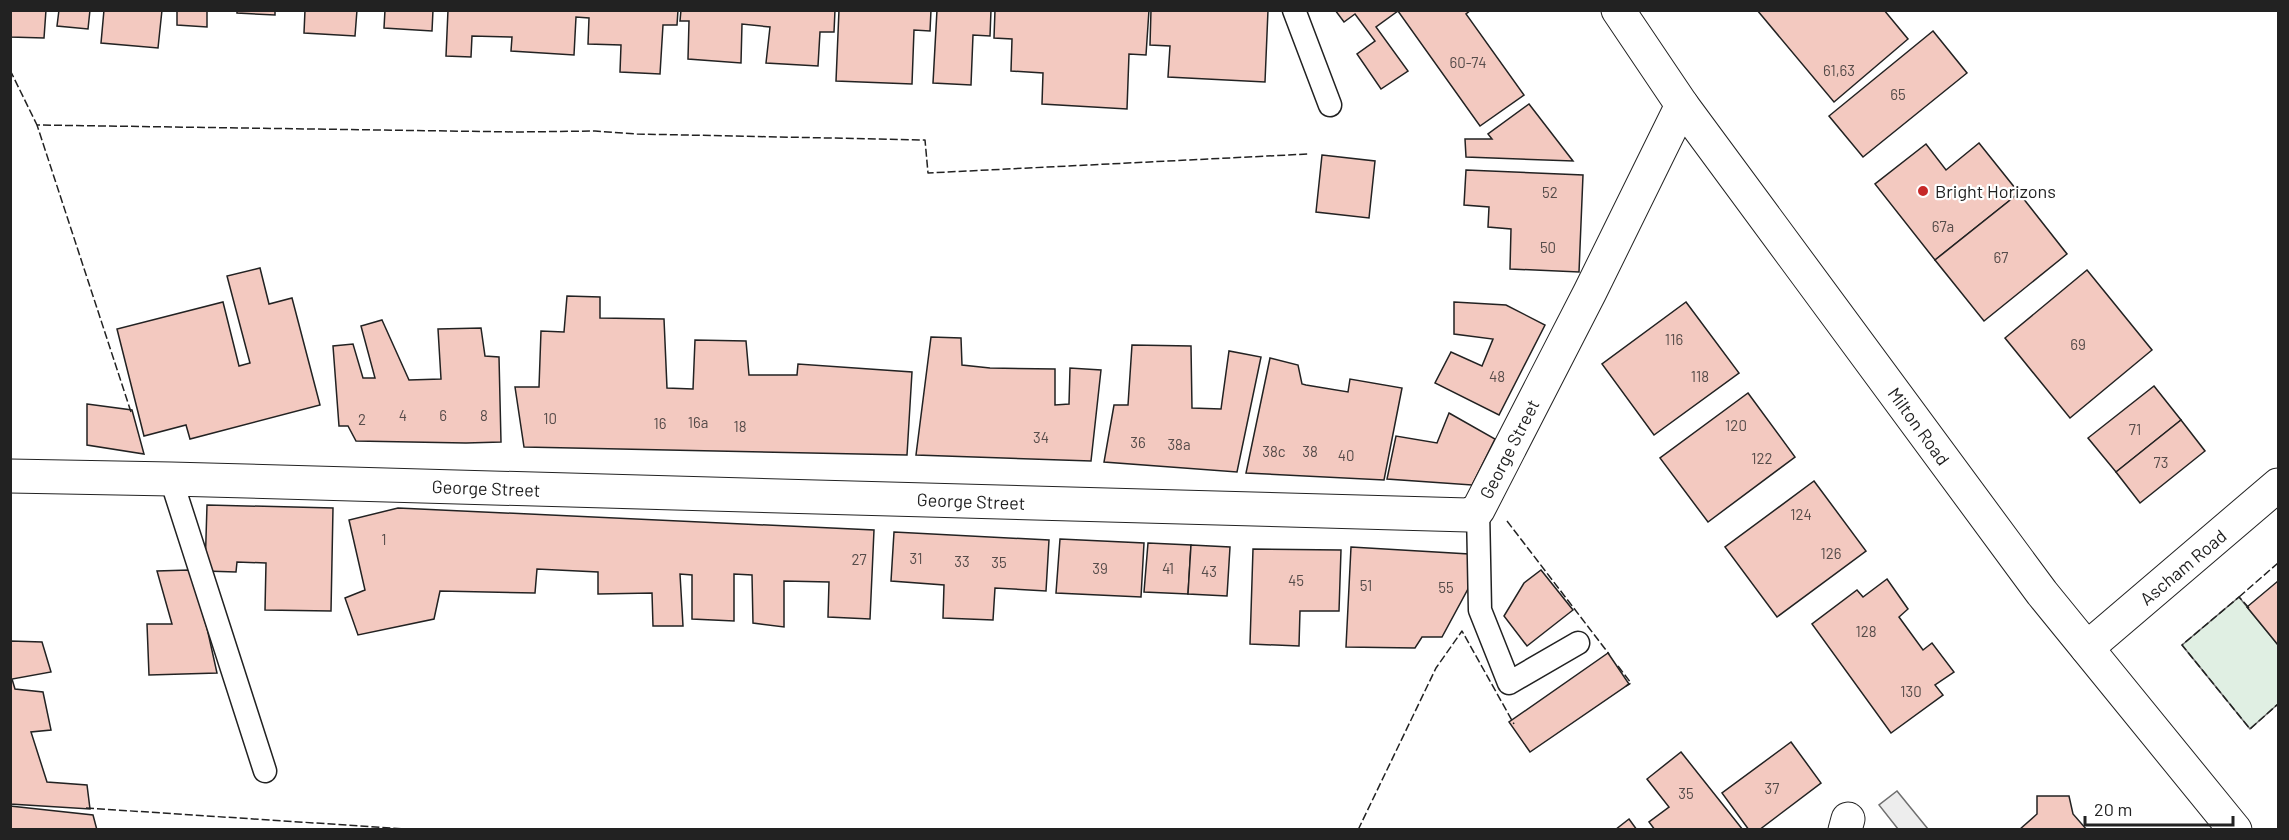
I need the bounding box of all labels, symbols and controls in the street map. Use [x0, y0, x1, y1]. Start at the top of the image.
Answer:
house number: 60-74 [1450, 53, 1487, 71]
house number: 61,63 [1823, 61, 1855, 79]
house number: 65 [1890, 85, 1906, 103]
place label: Bright Horizons [1935, 180, 2056, 202]
house number: 52 [1542, 183, 1558, 201]
marker: Bright Horizons [1916, 184, 1930, 198]
house number: 67a [1932, 217, 1954, 235]
house number: 50 [1540, 238, 1556, 256]
house number: 67 [1994, 248, 2008, 266]
house number: 116 [1665, 330, 1683, 348]
house number: 69 [2070, 335, 2086, 353]
house number: 48 [1489, 367, 1505, 385]
house number: 118 [1691, 367, 1709, 385]
street label: Milton Road [1883, 383, 1955, 469]
street label: George Street [1475, 396, 1543, 502]
house number: 4 [399, 406, 407, 424]
house number: 6 [439, 406, 447, 424]
house number: 8 [480, 406, 488, 424]
house number: 10 [543, 409, 557, 427]
house number: 2 [358, 410, 366, 428]
house number: 16a [688, 413, 708, 431]
house number: 16 [654, 414, 666, 432]
house number: 120 [1725, 416, 1747, 434]
house number: 18 [733, 417, 747, 435]
house number: 71 [2129, 420, 2141, 438]
house number: 34 [1033, 428, 1049, 446]
house number: 36 [1130, 433, 1146, 451]
house number: 38a [1167, 435, 1191, 453]
house number: 38c [1262, 442, 1286, 460]
house number: 38 [1302, 442, 1318, 460]
house number: 40 [1338, 446, 1354, 464]
house number: 122 [1751, 449, 1773, 467]
house number: 73 [2154, 453, 2168, 471]
street label: George Street [431, 475, 541, 501]
street label: George Street [916, 488, 1026, 514]
house number: 124 [1790, 505, 1812, 523]
street label: Ascham Road [2135, 524, 2231, 610]
house number: 1 [381, 530, 387, 548]
house number: 126 [1820, 544, 1842, 562]
house number: 31 [910, 549, 922, 567]
house number: 27 [851, 550, 867, 568]
house number: 33 [954, 552, 970, 570]
house number: 35 [991, 553, 1007, 571]
house number: 39 [1092, 559, 1108, 577]
house number: 41 [1162, 559, 1174, 577]
house number: 43 [1201, 562, 1217, 580]
house number: 45 [1288, 571, 1304, 589]
house number: 51 [1360, 576, 1372, 594]
house number: 55 [1438, 578, 1454, 596]
house number: 128 [1855, 622, 1877, 640]
house number: 130 [1900, 682, 1922, 700]
house number: 37 [1765, 779, 1779, 797]
house number: 35 [1678, 784, 1694, 802]
scale bar [2085, 789, 2234, 827]
text: 20 m [2094, 798, 2132, 820]

